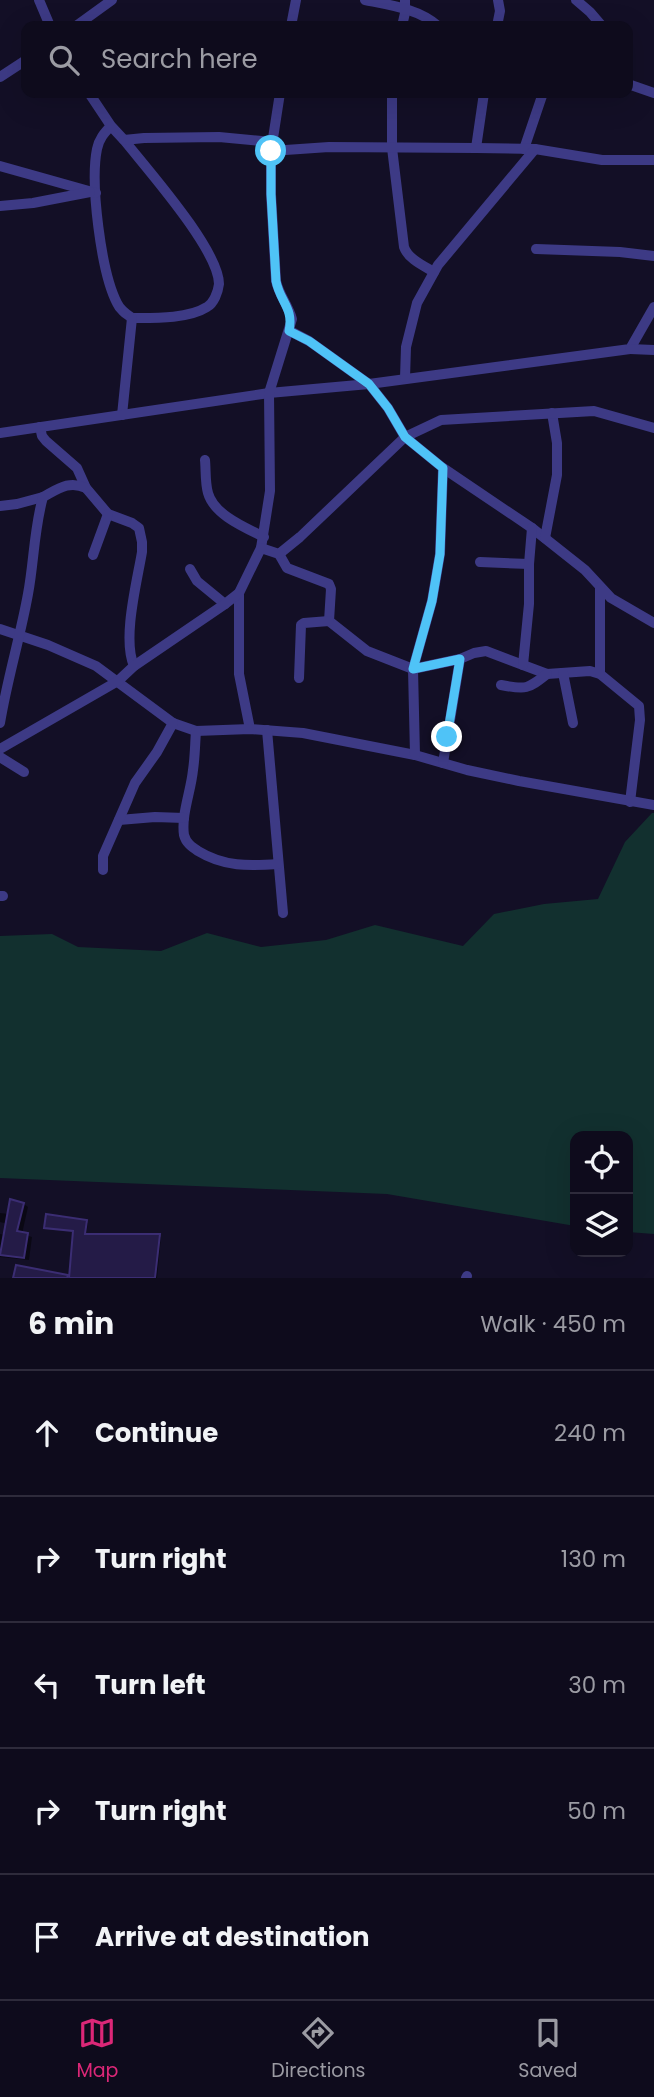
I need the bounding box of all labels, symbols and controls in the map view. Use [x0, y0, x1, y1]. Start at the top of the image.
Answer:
search box [21, 21, 633, 98]
icon: search [45, 41, 83, 79]
text: Search here [101, 41, 258, 77]
route start [255, 135, 286, 166]
route end [431, 721, 462, 752]
map controls [570, 1131, 633, 1257]
button: locate [570, 1131, 633, 1194]
button: layers [570, 1194, 633, 1257]
text: 6 min [28, 1302, 114, 1345]
text: Walk · 450 m [480, 1308, 626, 1340]
icon: ahead [28, 1414, 66, 1452]
text: Continue [95, 1415, 218, 1451]
text: 240 m [554, 1417, 626, 1449]
icon: right [28, 1540, 66, 1578]
text: Turn right [95, 1541, 227, 1577]
text: 130 m [561, 1543, 626, 1575]
icon: left [28, 1666, 66, 1704]
text: Turn left [95, 1667, 206, 1703]
text: 30 m [568, 1669, 626, 1701]
icon: right [28, 1792, 66, 1830]
text: Turn right [95, 1793, 227, 1829]
text: 50 m [567, 1795, 626, 1827]
icon: arrive [28, 1918, 66, 1956]
text: Arrive at destination [95, 1919, 370, 1955]
tab: Map [76, 2014, 118, 2085]
tab: Directions [271, 2014, 366, 2085]
tab: Saved [518, 2014, 578, 2085]

